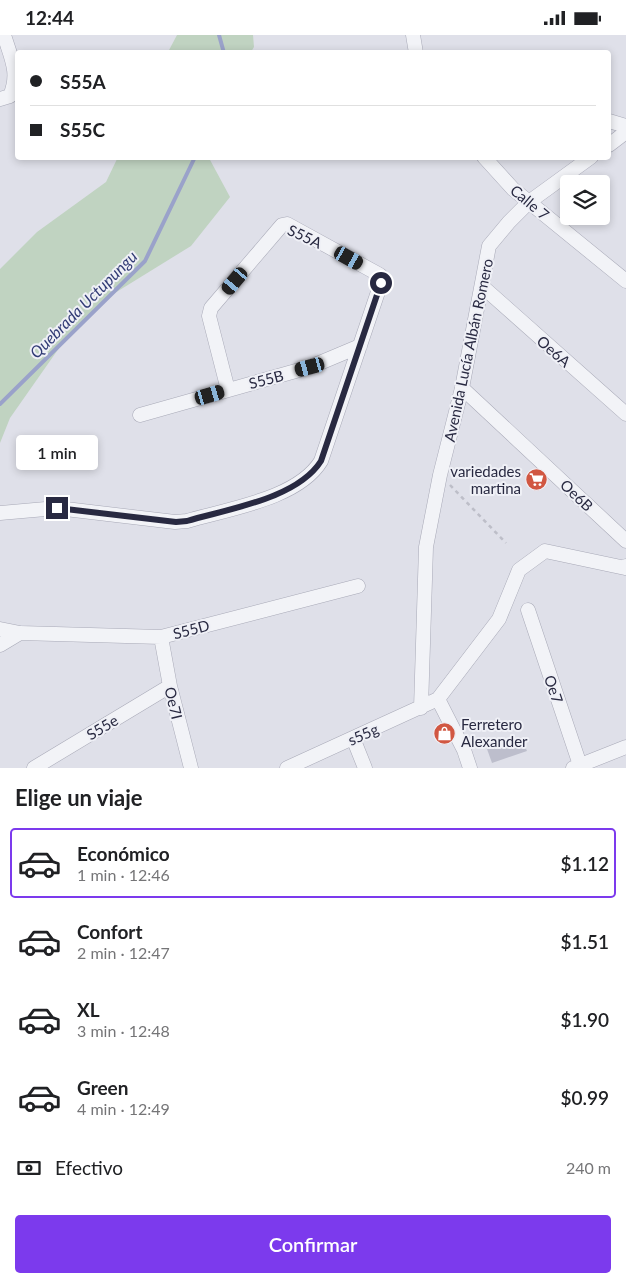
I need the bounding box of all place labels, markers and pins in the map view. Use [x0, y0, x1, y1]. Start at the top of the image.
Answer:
place label: variedades martina [450, 462, 521, 497]
supermarket icon: variedades martina [525, 468, 549, 492]
place label: Ferretero Alexander [461, 715, 528, 750]
shop icon: Ferretero Alexander [433, 721, 457, 745]

